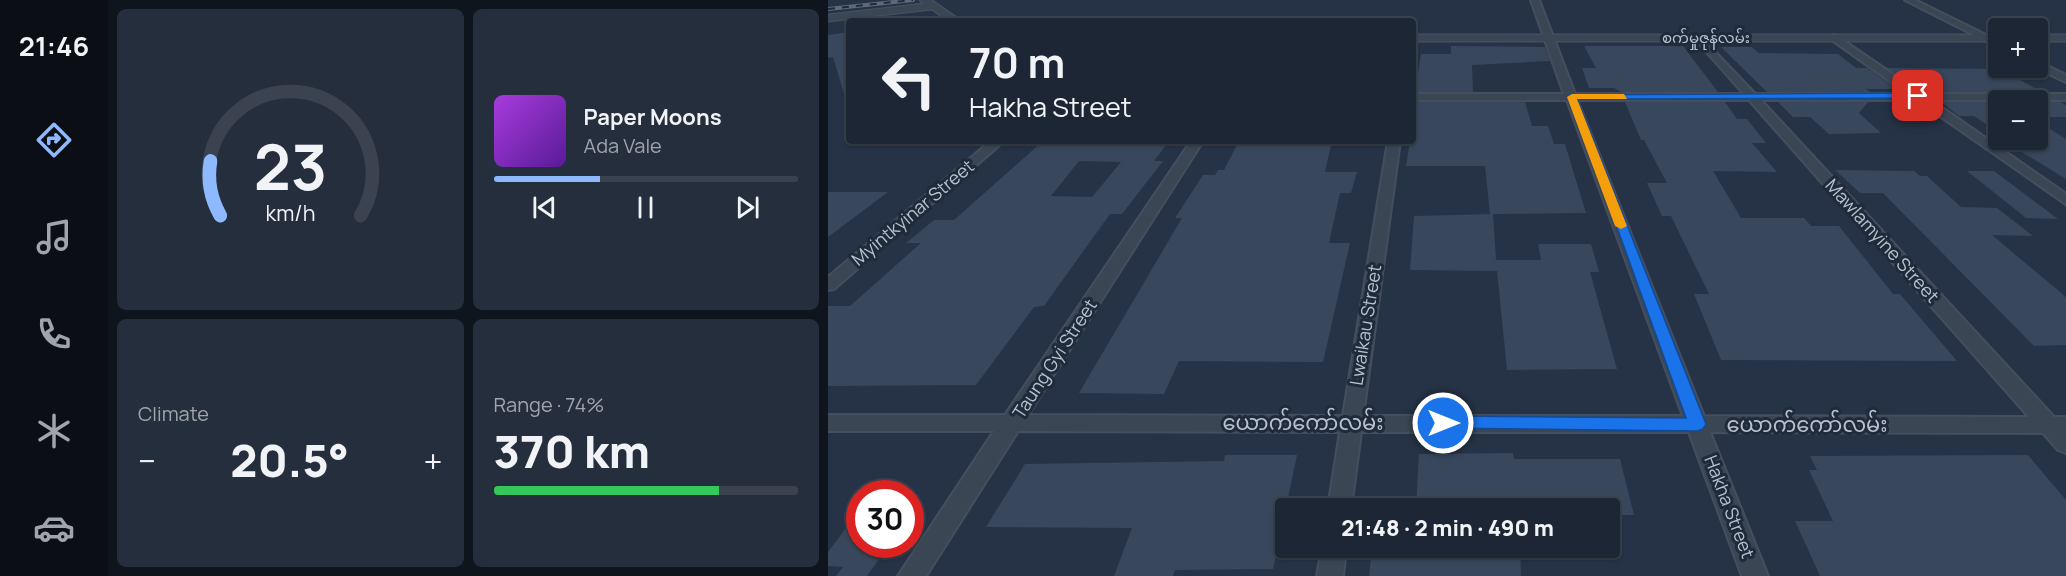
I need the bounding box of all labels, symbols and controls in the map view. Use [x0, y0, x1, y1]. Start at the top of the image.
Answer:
map controls [1988, 18, 2048, 150]
button: + [1988, 18, 2048, 78]
text: 21:46 [19, 27, 89, 64]
street label: စက်မှုဇုန်လမ်း [1662, 27, 1750, 50]
text: 70 m [969, 33, 1065, 91]
icon: left [870, 42, 948, 120]
pin [1892, 70, 1943, 121]
icon: arrive [1901, 79, 1934, 112]
text: Hakha Street [969, 88, 1132, 125]
button: − [1988, 90, 2048, 150]
text: Paper Moons [584, 102, 722, 132]
icon: directions [33, 119, 75, 161]
text: 23 [254, 124, 327, 210]
text: Ada Vale [584, 132, 662, 159]
street label: Myintkyinar Street [846, 154, 979, 271]
street label: Mawlamyine Street [1821, 173, 1945, 307]
icon: previous [528, 191, 561, 224]
icon: pause [629, 191, 662, 224]
icon: next [731, 191, 764, 224]
text: km/h [265, 199, 315, 228]
icon: music [33, 216, 75, 258]
street label: Lwaikau Street [1344, 263, 1386, 387]
street label: Taung Gyi Street [1007, 294, 1102, 423]
icon: phone [33, 313, 75, 355]
text: Range · 74% [494, 391, 604, 418]
position arrow [1411, 391, 1475, 455]
text: Climate [138, 400, 209, 427]
street label: ယောက်ကော်လမ်း [1222, 407, 1384, 436]
street label: ယောက်ကော်လမ်း [1726, 409, 1888, 438]
icon: climate [33, 410, 75, 452]
text: 370 km [494, 420, 650, 482]
text: 20.5° [230, 429, 349, 491]
text: − [138, 438, 156, 483]
text: + [423, 438, 443, 483]
street label: Hakha Street [1699, 452, 1761, 562]
speed limit sign: 30 [846, 480, 924, 558]
icon: car [33, 507, 75, 549]
text: 21:48 · 2 min · 490 m [1341, 513, 1554, 543]

